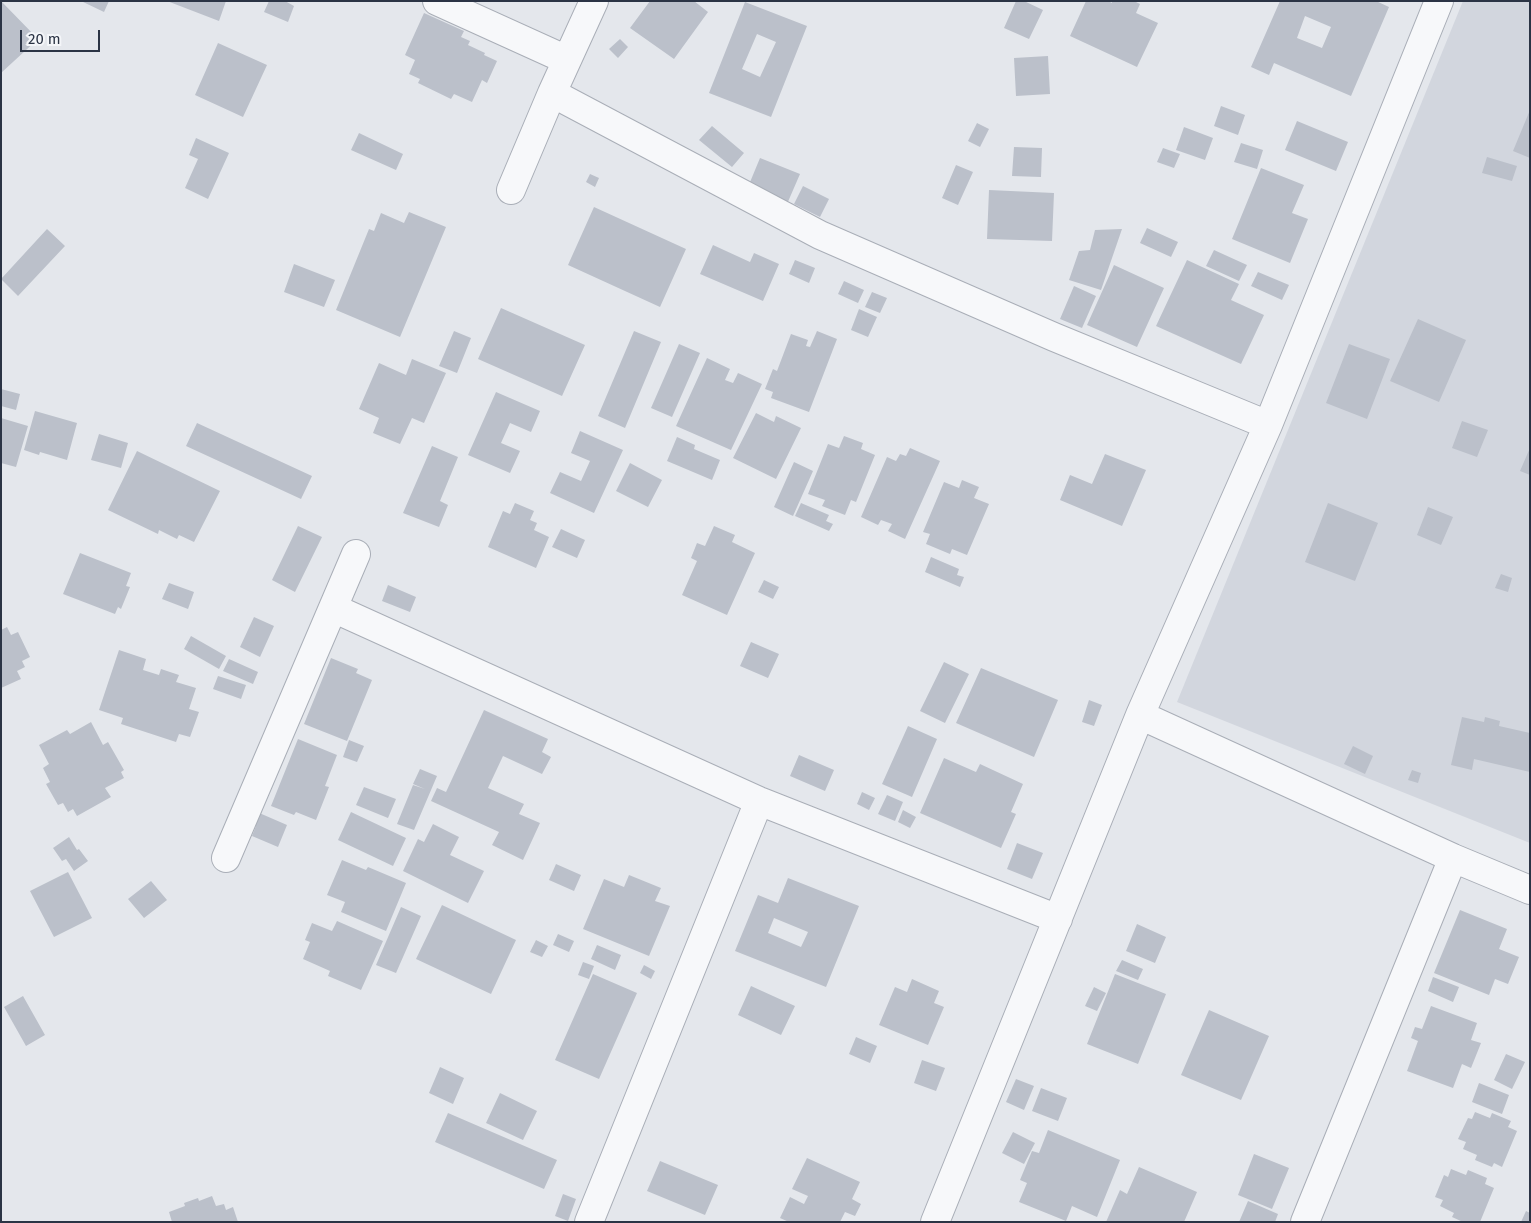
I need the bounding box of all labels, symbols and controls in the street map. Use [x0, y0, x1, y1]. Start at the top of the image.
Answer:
scale bar [22, 20, 102, 52]
text: 20 m [28, 30, 61, 48]

